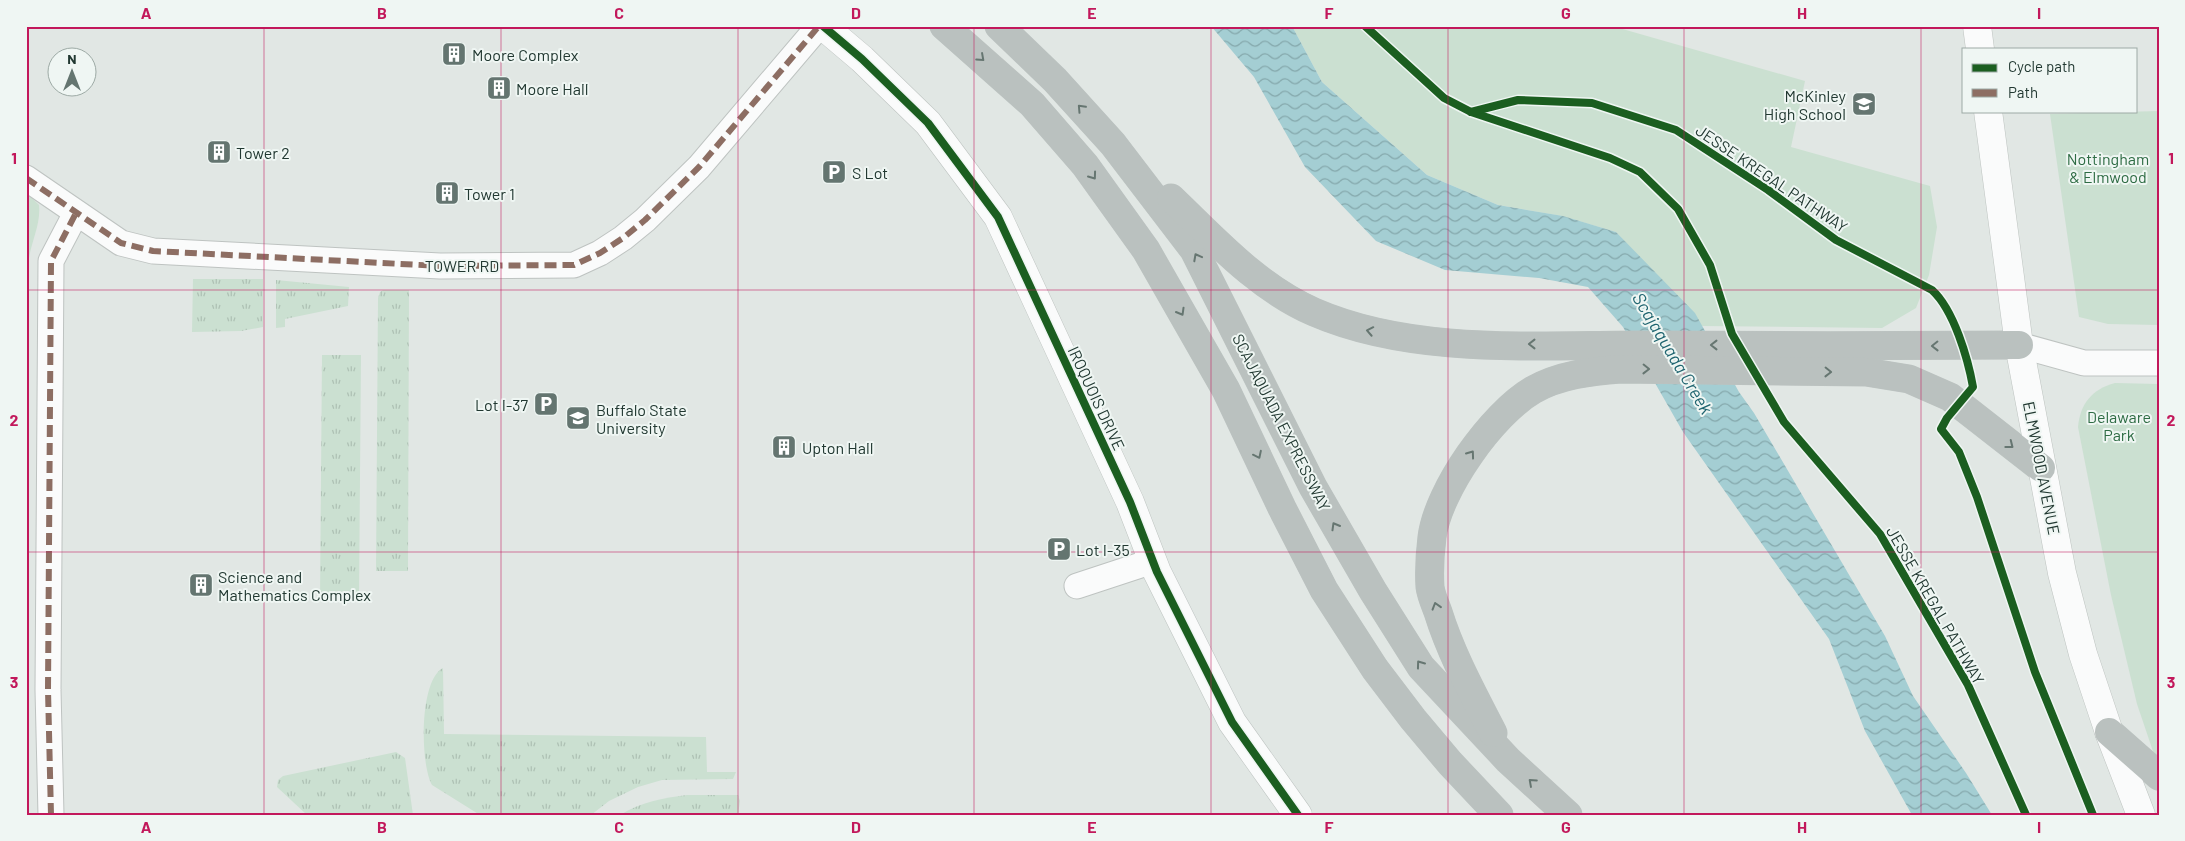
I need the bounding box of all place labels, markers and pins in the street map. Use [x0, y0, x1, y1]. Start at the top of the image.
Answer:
building icon: Moore Complex [441, 41, 467, 67]
place label: Moore Complex [472, 45, 579, 64]
building icon: Moore Hall [486, 75, 512, 101]
place label: Moore Hall [516, 79, 588, 98]
place label: McKinley High School [1764, 86, 1847, 123]
school or university icon: McKinley High School [1851, 91, 1877, 117]
building icon: Tower 2 [206, 139, 232, 165]
place label: Tower 2 [236, 143, 290, 162]
parking icon: S Lot [821, 159, 847, 185]
place label: S Lot [852, 163, 888, 182]
building icon: Tower 1 [434, 180, 460, 206]
place label: Tower 1 [464, 184, 515, 203]
parking icon: Lot I-37 [533, 391, 559, 417]
place label: Lot I-37 [475, 395, 528, 414]
place label: Buffalo State University [596, 400, 687, 437]
school or university icon: Buffalo State University [565, 405, 591, 431]
building icon: Upton Hall [771, 434, 797, 460]
place label: Upton Hall [802, 438, 873, 457]
parking icon: Lot I-35 [1046, 536, 1072, 562]
place label: Lot I-35 [1076, 540, 1130, 559]
place label: Science and Mathematics Complex [218, 567, 371, 604]
building icon: Science and Mathematics Complex [188, 572, 214, 598]

